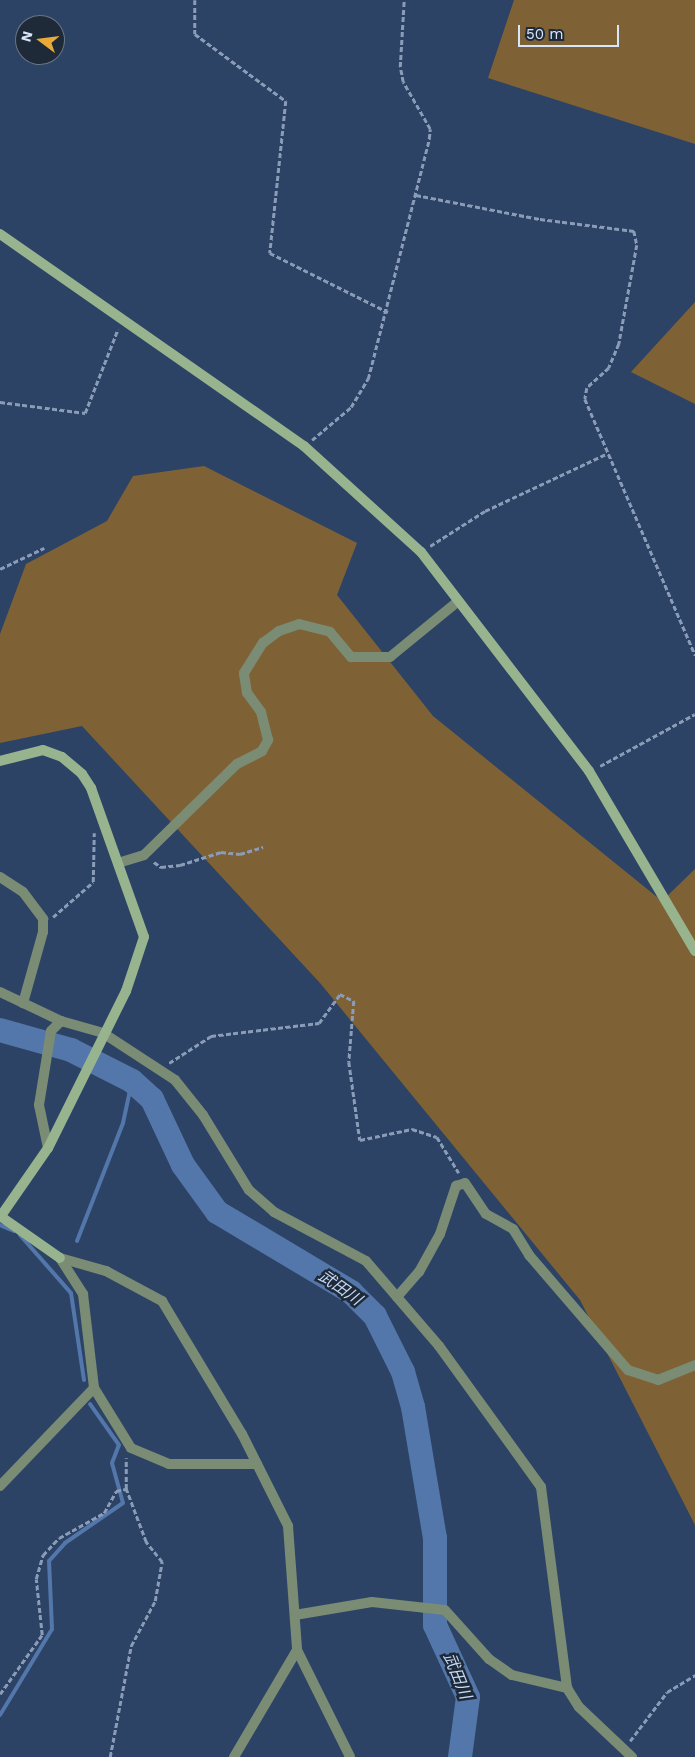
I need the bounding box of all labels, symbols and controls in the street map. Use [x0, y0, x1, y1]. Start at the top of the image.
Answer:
north arrow [15, 15, 65, 65]
scale bar [520, 15, 621, 47]
text: 50 m [526, 25, 563, 43]
text: N [17, 29, 36, 43]
water label: 武田川 [315, 1266, 365, 1310]
water label: 武田川 [439, 1650, 475, 1702]

